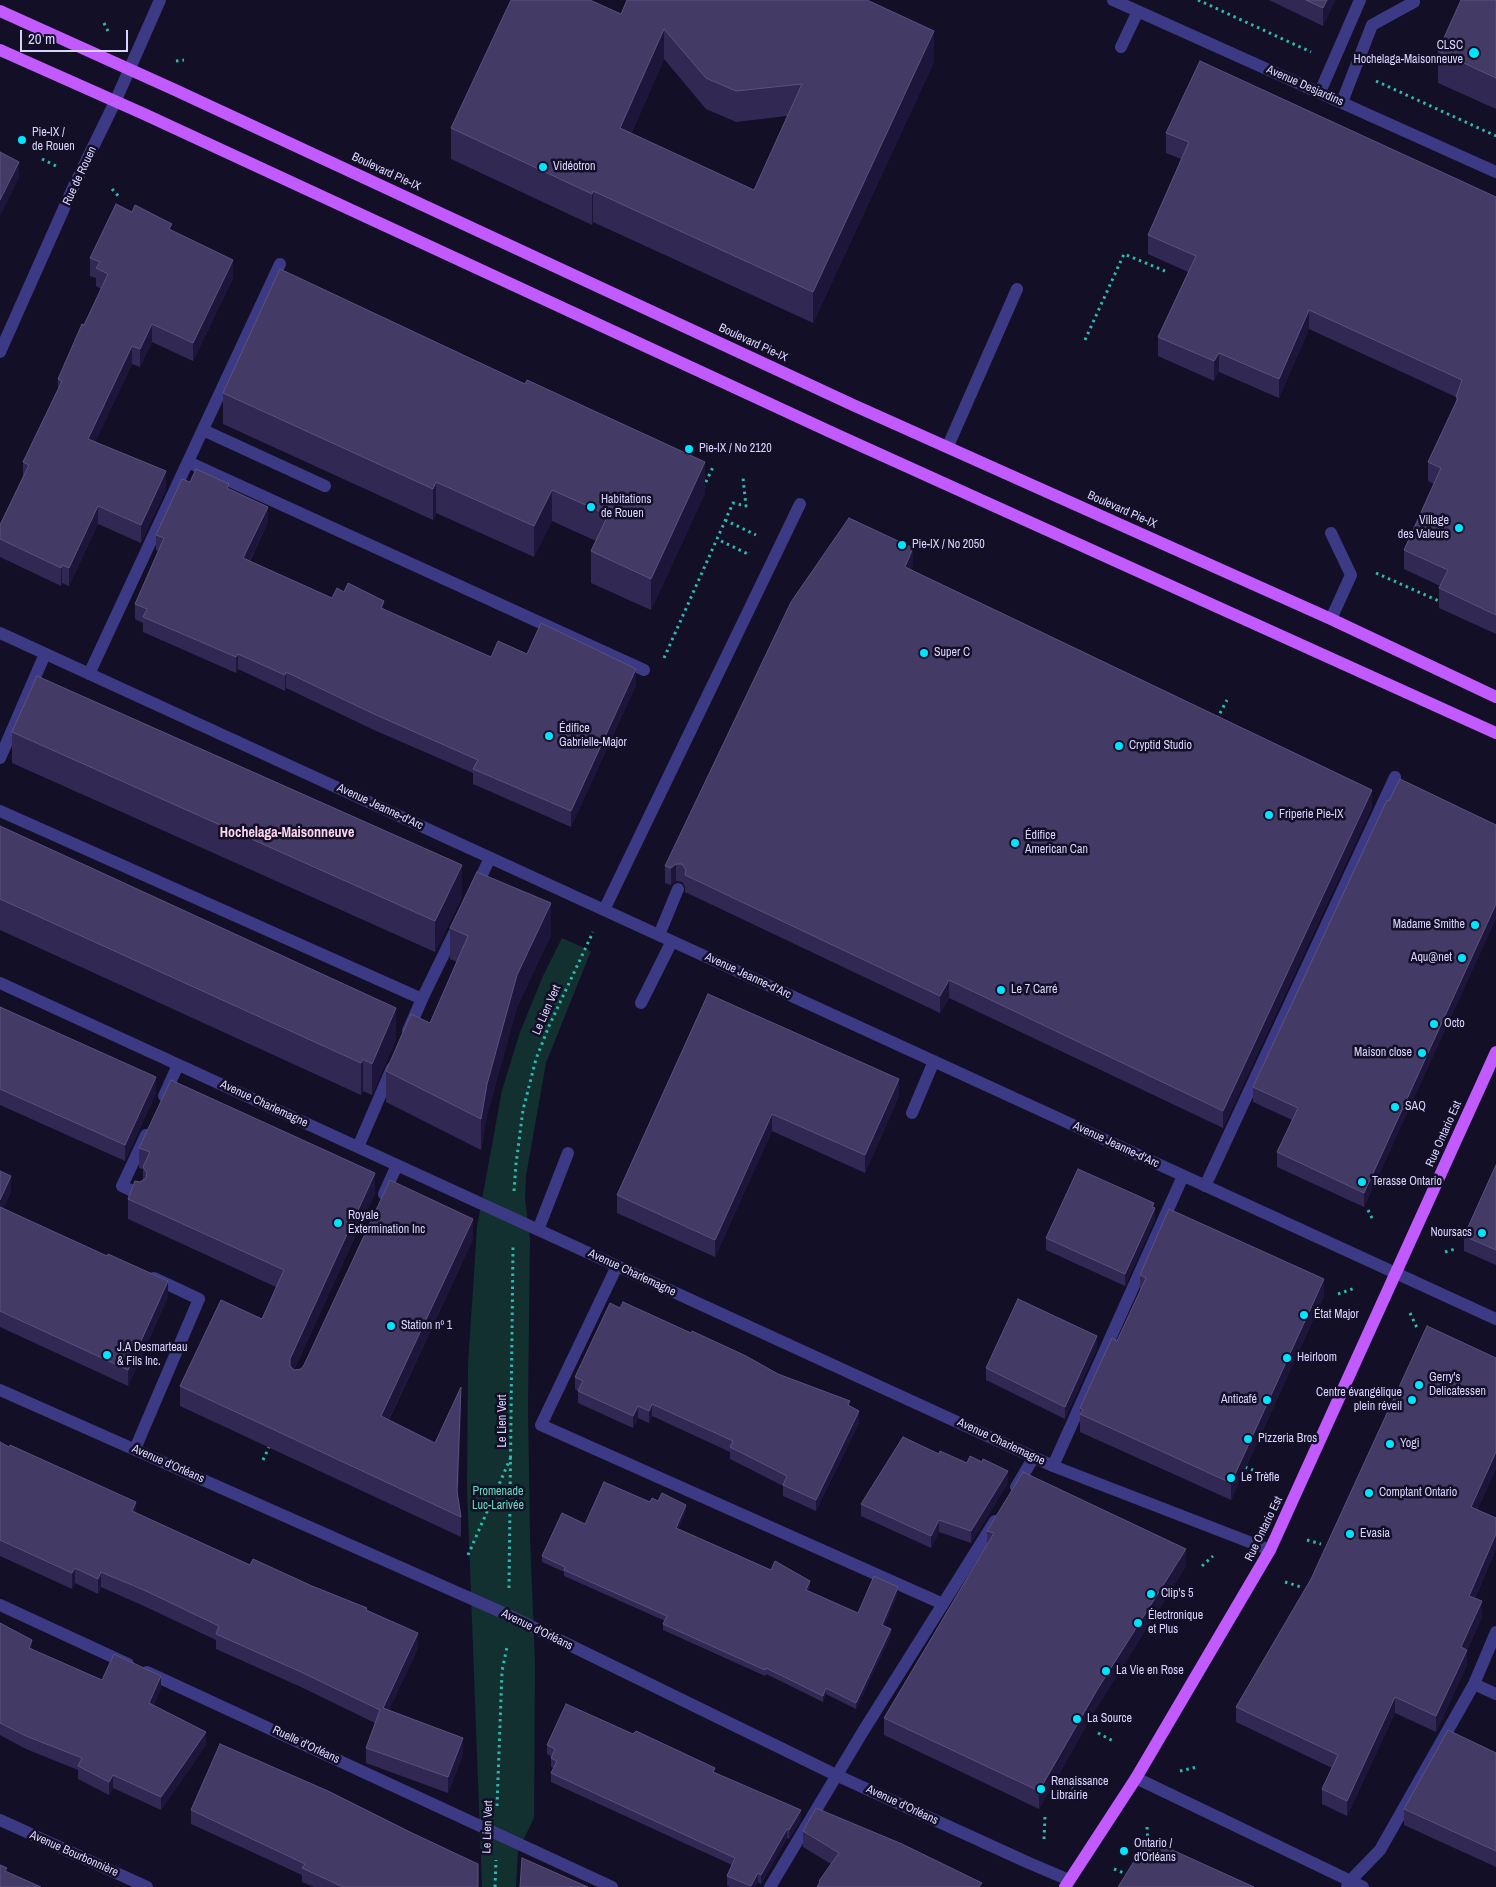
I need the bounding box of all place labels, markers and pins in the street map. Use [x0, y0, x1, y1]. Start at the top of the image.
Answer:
place label: CLSC Hochelaga-Maisonneuve [1354, 39, 1463, 67]
marker: CLSC Hochelaga-Maisonneuve [1467, 46, 1481, 60]
place label: Pie-IX / de Rouen [32, 126, 75, 154]
marker: Pie-IX / de Rouen [16, 134, 28, 146]
place label: Vidéotron [553, 160, 596, 174]
marker: Vidéotron [537, 161, 549, 173]
place label: Pie-IX / No 2120 [699, 442, 772, 456]
marker: Pie-IX / No 2120 [683, 443, 695, 455]
place label: Habitations de Rouen [601, 493, 651, 521]
marker: Habitations de Rouen [585, 501, 597, 513]
place label: Village des Valeurs [1398, 514, 1449, 542]
marker: Village des Valeurs [1453, 522, 1465, 534]
place label: Pie-IX / No 2050 [912, 538, 985, 552]
marker: Pie-IX / No 2050 [896, 539, 908, 551]
place label: Super C [934, 646, 970, 660]
marker: Super C [918, 647, 930, 659]
place label: Édifice Gabrielle-Major [559, 722, 627, 750]
marker: Édifice Gabrielle-Major [543, 730, 555, 742]
place label: Cryptid Studio [1129, 739, 1192, 753]
marker: Cryptid Studio [1113, 740, 1125, 752]
place label: Friperie Pie-IX [1279, 808, 1344, 822]
marker: Friperie Pie-IX [1263, 809, 1275, 821]
place label: Édifice American Can [1025, 829, 1088, 857]
marker: Édifice American Can [1009, 837, 1021, 849]
place label: Madame Smithe [1393, 918, 1465, 932]
marker: Madame Smithe [1469, 919, 1481, 931]
place label: Aqu@net [1411, 951, 1452, 965]
marker: Aqu@net [1456, 952, 1468, 964]
place label: Le 7 Carré [1011, 983, 1057, 997]
marker: Le 7 Carré [995, 984, 1007, 996]
place label: Octo [1444, 1017, 1465, 1031]
marker: Octo [1428, 1018, 1440, 1030]
place label: Maison close [1354, 1046, 1412, 1060]
marker: Maison close [1416, 1047, 1428, 1059]
place label: SAQ [1405, 1100, 1426, 1114]
marker: SAQ [1389, 1101, 1401, 1113]
place label: Terasse Ontario [1372, 1175, 1442, 1189]
marker: Terasse Ontario [1356, 1176, 1368, 1188]
place label: Royale Extermination Inc [348, 1209, 425, 1237]
marker: Royale Extermination Inc [332, 1217, 344, 1229]
place label: Noursacs [1430, 1226, 1472, 1240]
marker: Noursacs [1476, 1227, 1488, 1239]
place label: État Major [1314, 1308, 1359, 1322]
marker: État Major [1298, 1309, 1310, 1321]
place label: Station nº 1 [401, 1319, 452, 1333]
marker: Station nº 1 [385, 1320, 397, 1332]
place label: J.A Desmarteau & Fils Inc. [117, 1341, 188, 1369]
marker: J.A Desmarteau & Fils Inc. [101, 1349, 113, 1361]
place label: Heirloom [1297, 1351, 1337, 1365]
marker: Heirloom [1281, 1352, 1293, 1364]
place label: Gerry's Delicatessen [1429, 1371, 1486, 1399]
marker: Gerry's Delicatessen [1413, 1379, 1425, 1391]
place label: Centre évangélique plein réveil [1316, 1386, 1402, 1414]
place label: Anticafé [1221, 1393, 1257, 1407]
marker: Anticafé [1261, 1394, 1273, 1406]
marker: Centre évangélique plein réveil [1406, 1394, 1418, 1406]
place label: Pizzeria Bros [1258, 1432, 1317, 1446]
marker: Pizzeria Bros [1242, 1433, 1254, 1445]
place label: Yogi [1400, 1437, 1419, 1451]
marker: Yogi [1384, 1438, 1396, 1450]
place label: Le Trèfle [1241, 1471, 1279, 1485]
marker: Le Trèfle [1225, 1472, 1237, 1484]
place label: Comptant Ontario [1379, 1486, 1457, 1500]
marker: Comptant Ontario [1363, 1487, 1375, 1499]
place label: Evasia [1360, 1527, 1390, 1541]
marker: Evasia [1344, 1528, 1356, 1540]
place label: Clip's 5 [1161, 1587, 1194, 1601]
marker: Clip's 5 [1145, 1588, 1157, 1600]
place label: Électronique et Plus [1148, 1609, 1203, 1637]
marker: Électronique et Plus [1132, 1617, 1144, 1629]
place label: La Vie en Rose [1116, 1664, 1184, 1678]
marker: La Vie en Rose [1100, 1665, 1112, 1677]
place label: La Source [1087, 1712, 1132, 1726]
marker: La Source [1071, 1713, 1083, 1725]
place label: Renaissance Librairie [1051, 1775, 1108, 1803]
marker: Renaissance Librairie [1035, 1783, 1047, 1795]
place label: Ontario / d'Orléans [1134, 1837, 1176, 1865]
marker: Ontario / d'Orléans [1118, 1845, 1130, 1857]

